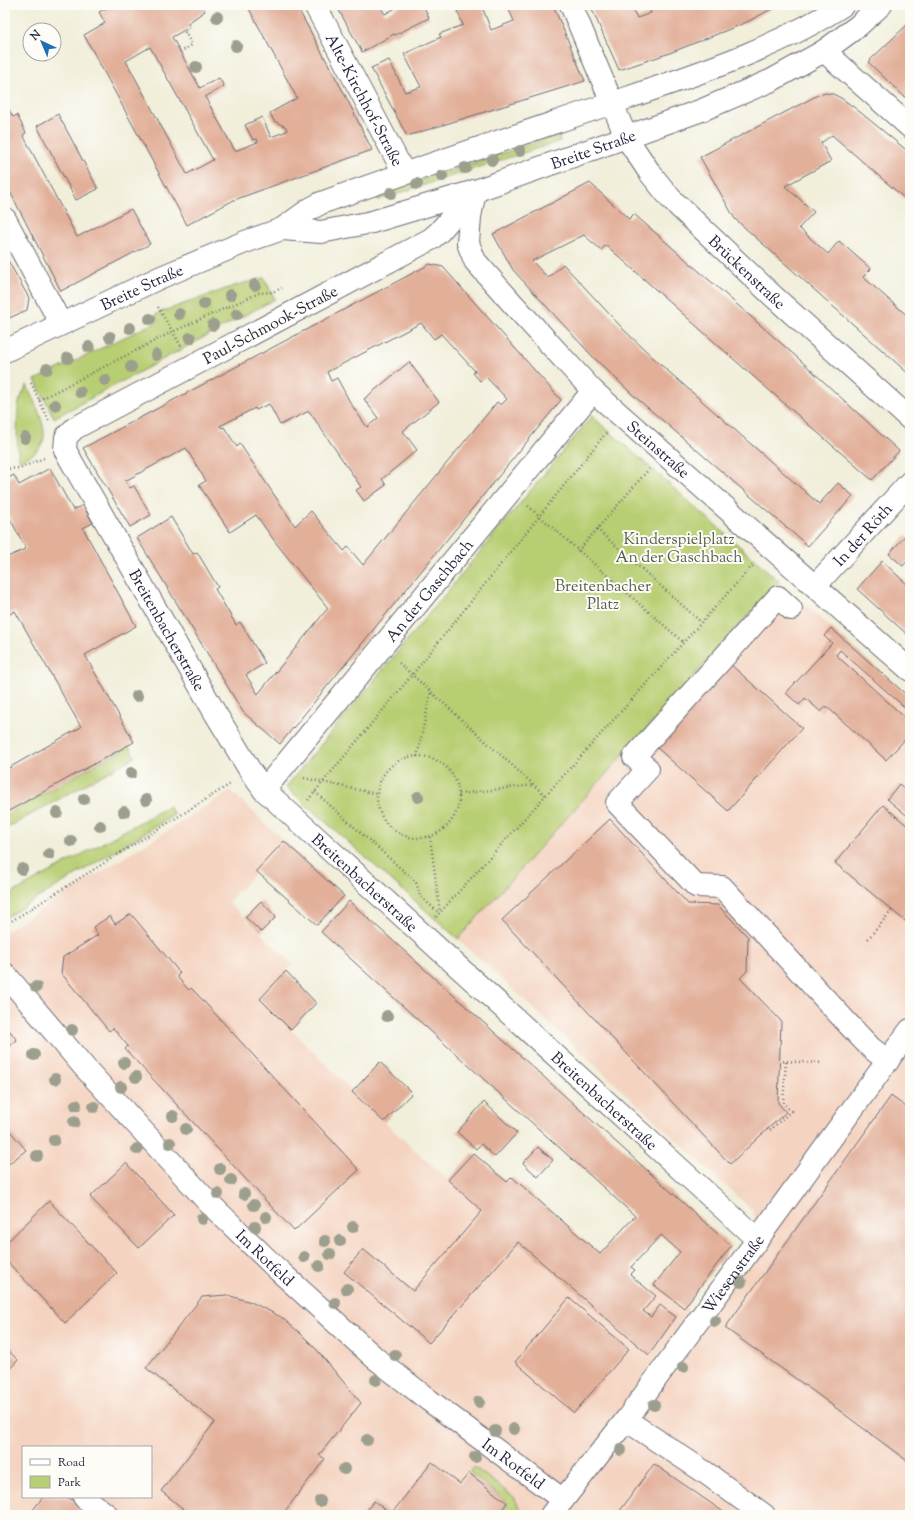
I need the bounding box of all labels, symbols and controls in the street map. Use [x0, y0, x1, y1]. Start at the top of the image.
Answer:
north arrow [22, 22, 62, 62]
text: N [26, 27, 45, 45]
street label: Alte-Kirchhof-Straße [318, 30, 408, 171]
street label: Breite Straße [548, 125, 640, 177]
street label: Brückenstraße [702, 231, 790, 316]
street label: Breite Straße [97, 260, 187, 318]
street label: Paul-Schmook-Straße [200, 281, 343, 371]
street label: Steinstraße [620, 416, 694, 485]
street label: In der Röth [829, 499, 899, 573]
park label: Kinderspielplatz An der Gaschbach [615, 529, 743, 570]
street label: An der Gaschbach [381, 535, 480, 648]
street label: Breitenbacherstraße [121, 566, 209, 696]
park label: Breitenbacher Platz [555, 576, 651, 617]
street label: Breitenbacherstraße [305, 829, 422, 939]
street label: Breitenbacherstraße [545, 1048, 662, 1157]
street label: Im Rotfeld [229, 1226, 298, 1293]
street label: Wiesenstraße [698, 1231, 771, 1320]
street label: Im Rotfeld [476, 1434, 548, 1496]
legend [22, 1446, 152, 1498]
text: Road [58, 1454, 85, 1472]
text: Park [58, 1474, 81, 1492]

